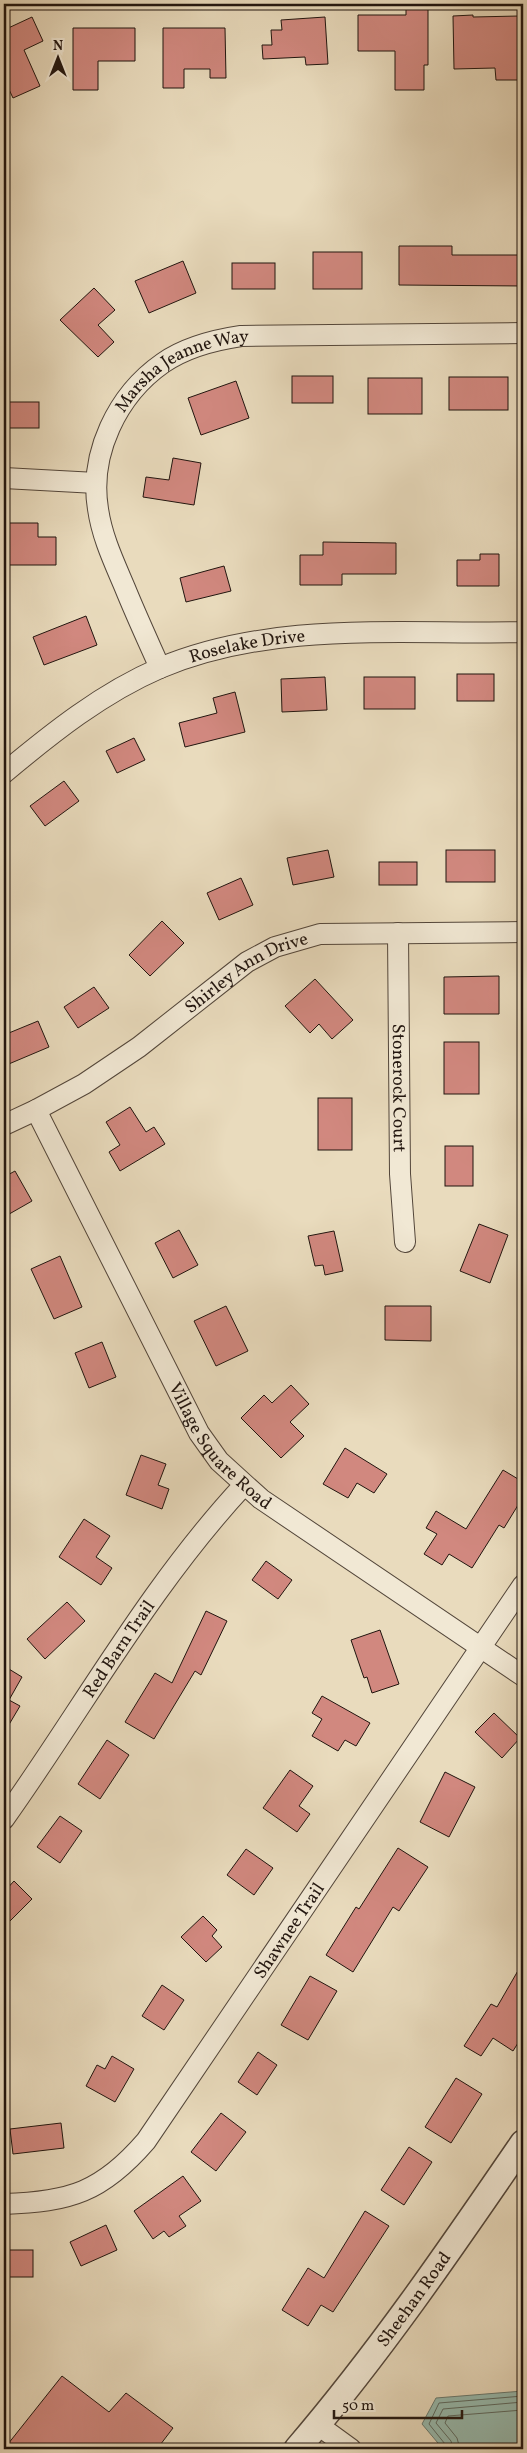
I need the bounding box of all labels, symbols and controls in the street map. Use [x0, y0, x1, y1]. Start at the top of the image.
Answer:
north arrow [32, 32, 82, 82]
text: N [53, 37, 63, 56]
street label: Marsha Jeanne Way [110, 325, 249, 418]
street label: Roselake Drive [186, 624, 306, 670]
street label: Shirley Ann Drive [180, 927, 311, 1020]
street label: Stonerock Court [385, 1024, 411, 1152]
street label: Village Square Road [162, 1379, 276, 1517]
street label: Red Barn Trail [78, 1596, 162, 1703]
street label: Shawnee Trail [248, 1878, 332, 1984]
street label: Sheehan Road [372, 2247, 458, 2353]
scale bar [334, 2388, 462, 2420]
text: 50 m [342, 2396, 374, 2417]

